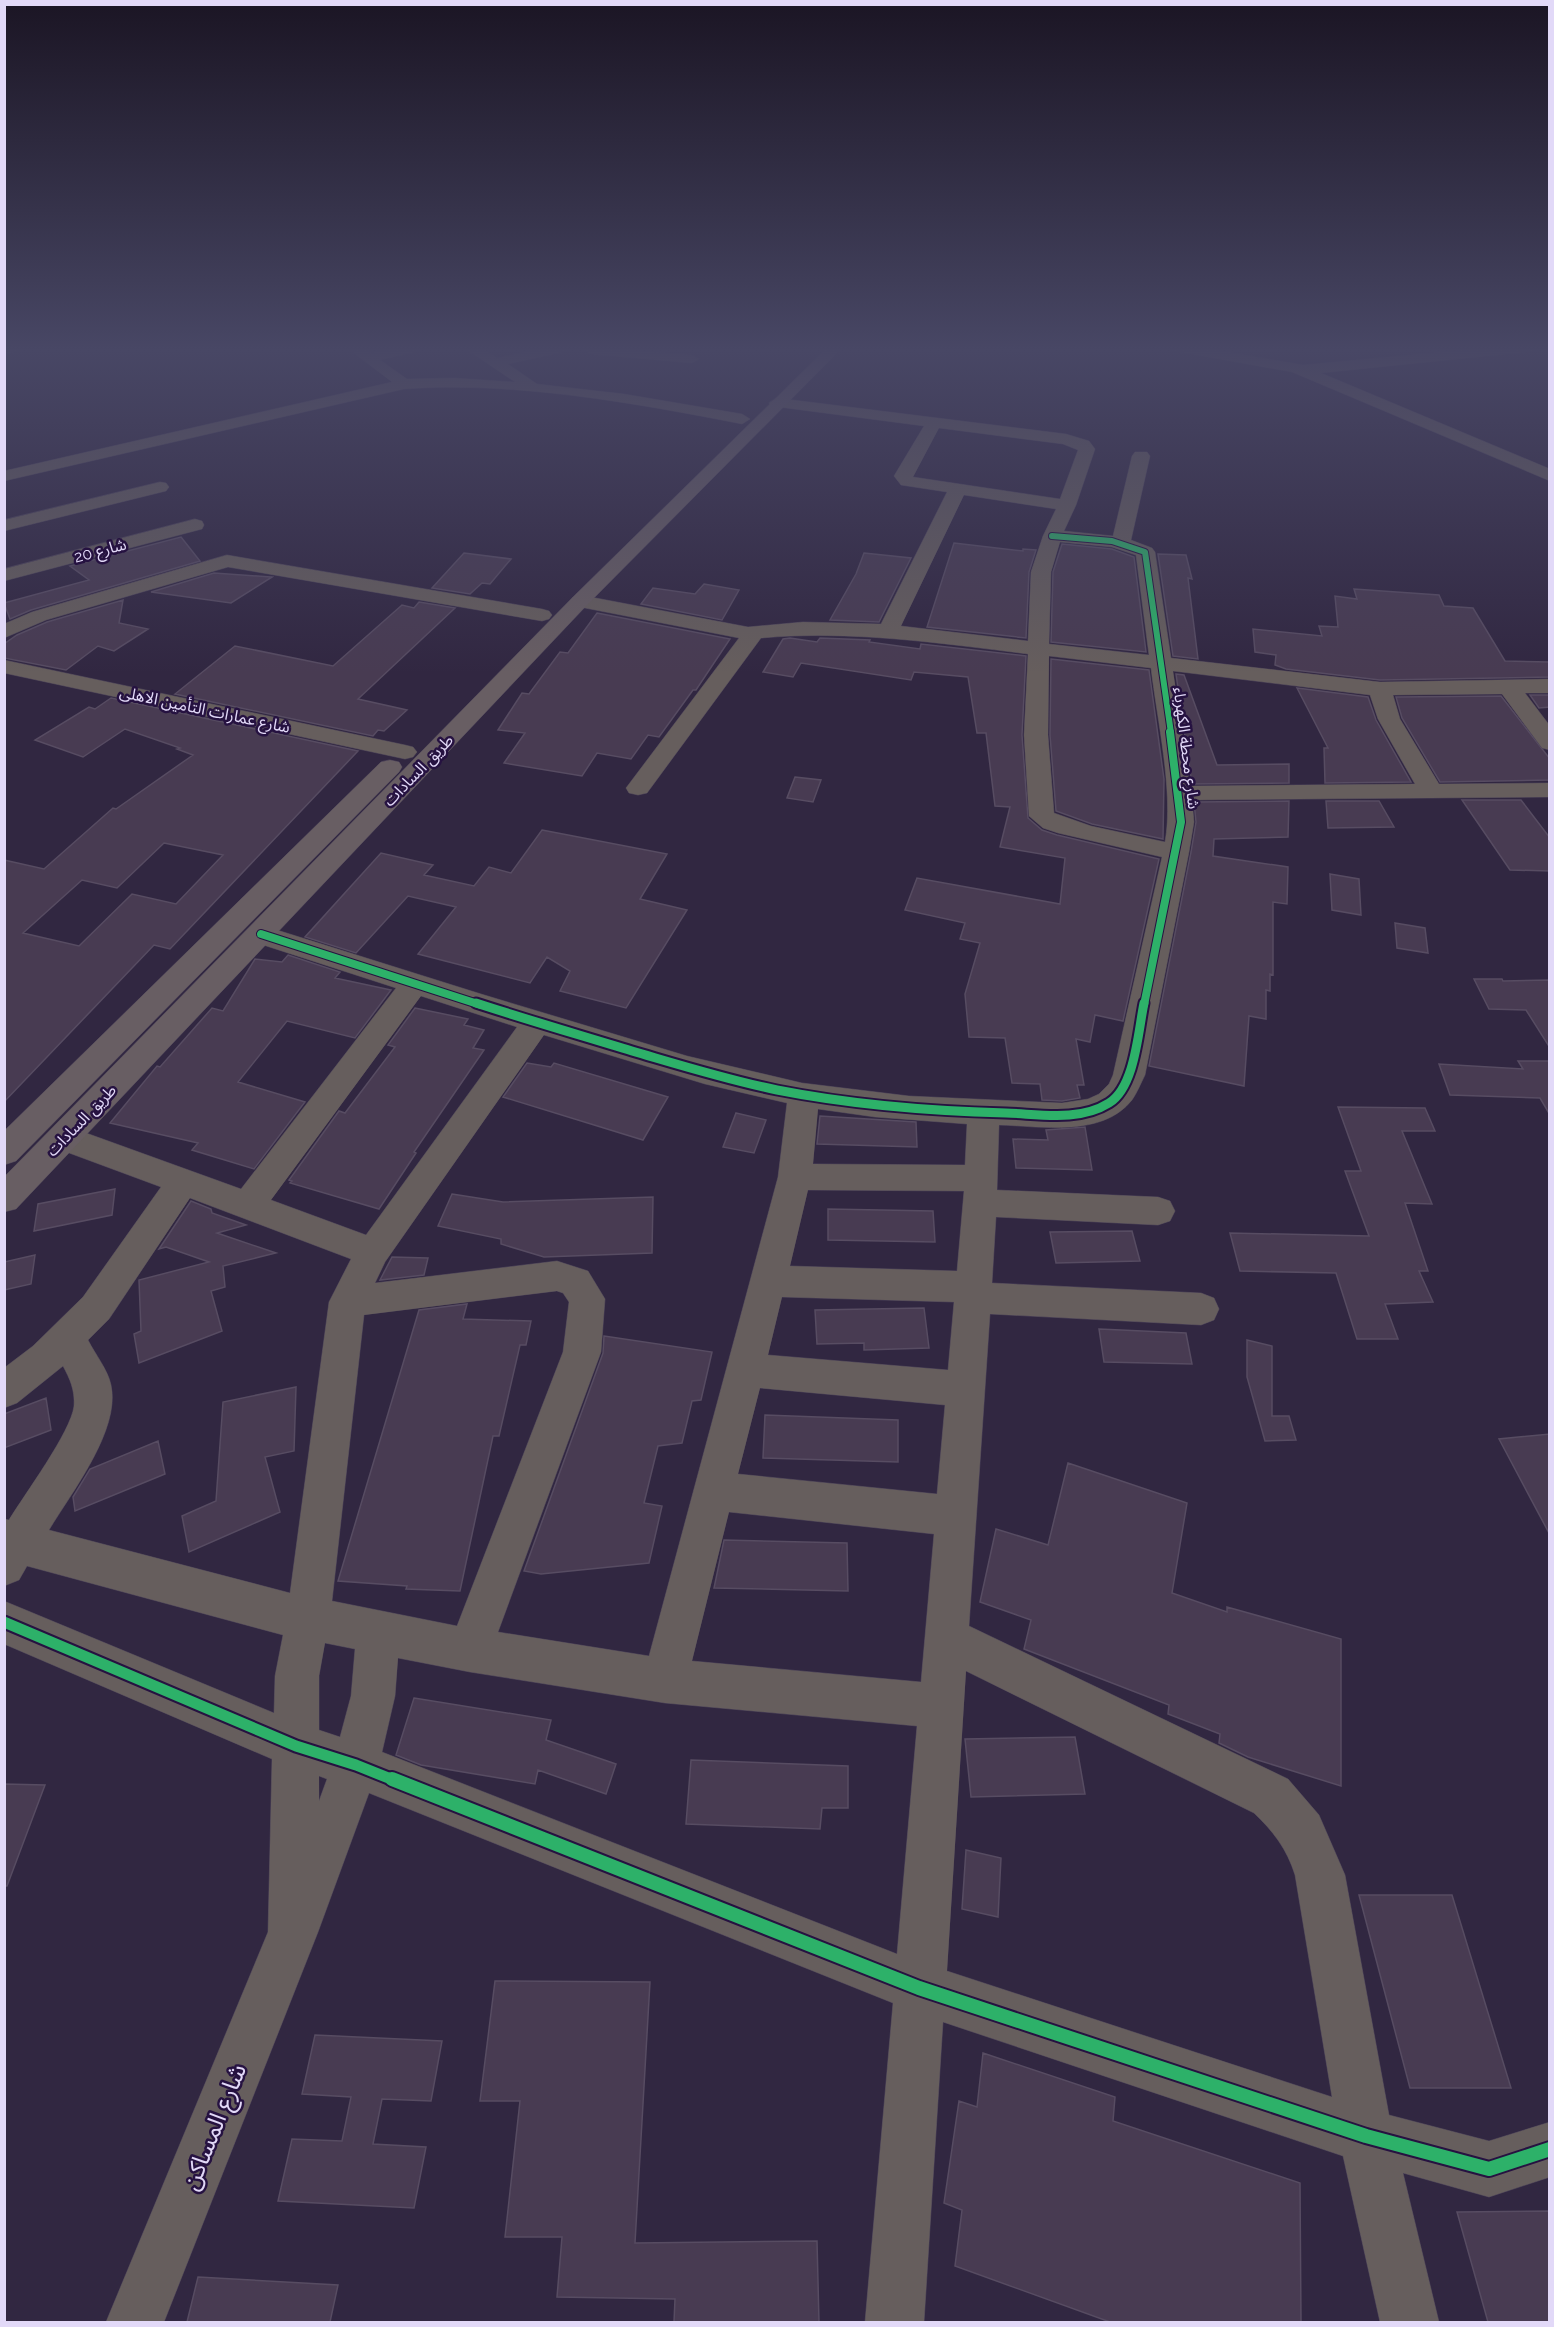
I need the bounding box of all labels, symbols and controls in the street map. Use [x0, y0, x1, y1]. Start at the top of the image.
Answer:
street label: شارع 20 [72, 534, 129, 569]
street label: شارع عمارات التأمين الاهلى [117, 682, 292, 740]
street label: شارع محطة الكهرباء [1167, 686, 1203, 810]
street label: طريق السادات [380, 731, 458, 811]
street label: طريق السادات [43, 1081, 121, 1161]
street label: شارع المساكن [175, 2059, 255, 2195]

